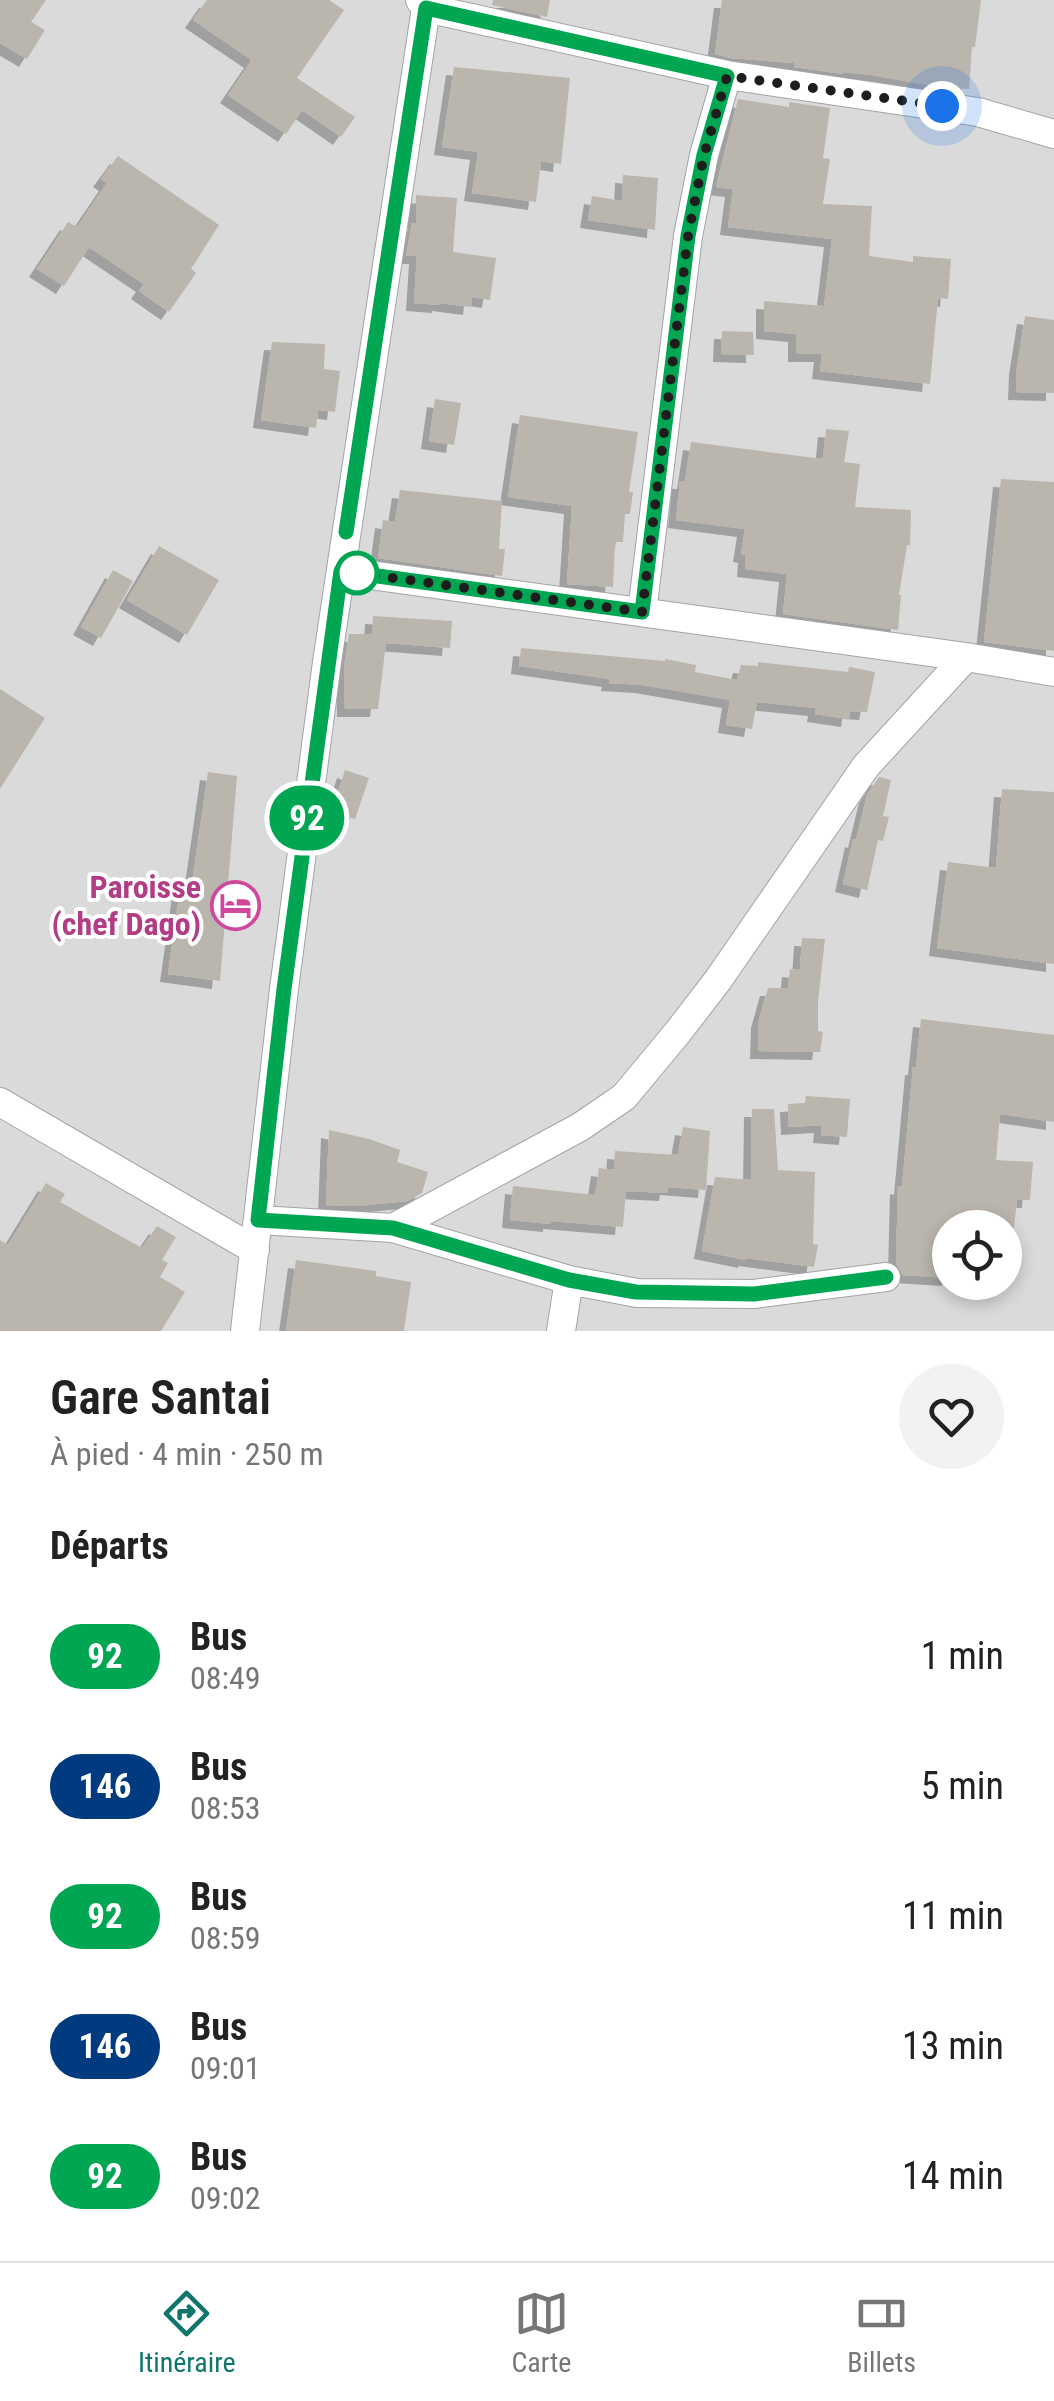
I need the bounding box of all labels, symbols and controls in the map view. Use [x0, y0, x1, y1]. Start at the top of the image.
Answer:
your location [917, 81, 967, 131]
unlabelled marker [336, 552, 378, 594]
line badge: 92 [262, 786, 352, 850]
text: 92 [289, 798, 325, 839]
place label: Paroisse (chef Dago) [51, 868, 201, 943]
hotel icon: Paroisse (chef Dago) [210, 879, 262, 931]
map controls [932, 1210, 1022, 1300]
button: locate [932, 1210, 1022, 1300]
button: heart [899, 1364, 1004, 1469]
text: Gare Santai [50, 1369, 271, 1426]
text: À pied · 4 min · 250 m [50, 1435, 324, 1473]
text: Départs [50, 1524, 169, 1568]
text: Bus [190, 1615, 247, 1659]
text: 1 min [921, 1634, 1004, 1678]
text: 92 [87, 1636, 123, 1677]
text: 08:49 [190, 1659, 261, 1697]
text: Bus [190, 1745, 247, 1789]
text: 5 min [921, 1764, 1004, 1808]
text: 146 [78, 1766, 132, 1807]
text: 08:53 [190, 1789, 261, 1827]
text: Bus [190, 1875, 247, 1919]
text: 11 min [902, 1894, 1004, 1938]
text: 92 [87, 1896, 123, 1937]
text: 08:59 [190, 1919, 261, 1957]
text: Bus [190, 2005, 247, 2049]
text: 13 min [902, 2024, 1004, 2068]
text: 146 [78, 2026, 132, 2067]
text: 09:01 [190, 2049, 261, 2087]
text: Bus [190, 2135, 247, 2179]
text: 14 min [902, 2154, 1004, 2198]
text: 92 [87, 2156, 123, 2197]
text: 09:02 [190, 2179, 261, 2217]
tab: Itinéraire [138, 2286, 236, 2379]
tab: Carte [511, 2286, 571, 2379]
tab: Billets [847, 2286, 916, 2379]

